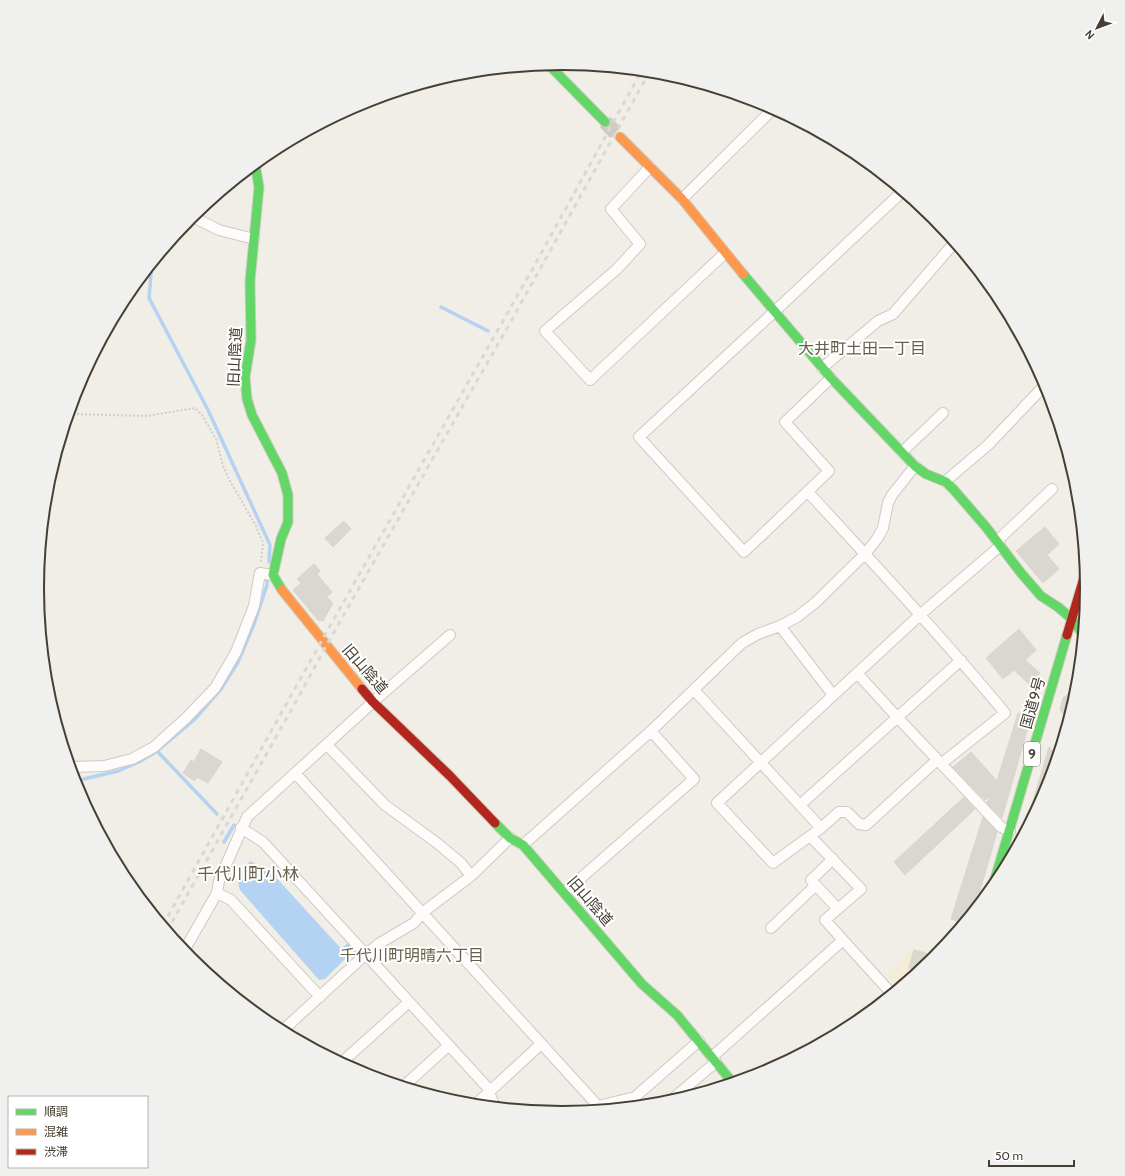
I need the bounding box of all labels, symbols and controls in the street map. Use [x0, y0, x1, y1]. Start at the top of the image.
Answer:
north arrow [1077, 8, 1117, 48]
text: N [1082, 27, 1097, 42]
street label: 旧山陰道 [224, 327, 246, 387]
district label: 大井町土田一丁目 [798, 339, 926, 358]
street label: 旧山陰道 [339, 640, 391, 698]
street label: 国道9号 [1017, 675, 1049, 731]
road number: 9 [1024, 742, 1040, 766]
district label: 千代川町小林 [197, 864, 299, 884]
street label: 旧山陰道 [564, 872, 616, 930]
district label: 千代川町明晴六丁目 [340, 946, 484, 965]
legend [8, 1096, 148, 1168]
text: 順調 [44, 1104, 68, 1119]
text: 混雑 [44, 1124, 68, 1139]
scale bar [989, 1142, 1074, 1168]
text: 渋滞 [44, 1144, 68, 1159]
text: 50 m [995, 1148, 1023, 1163]

